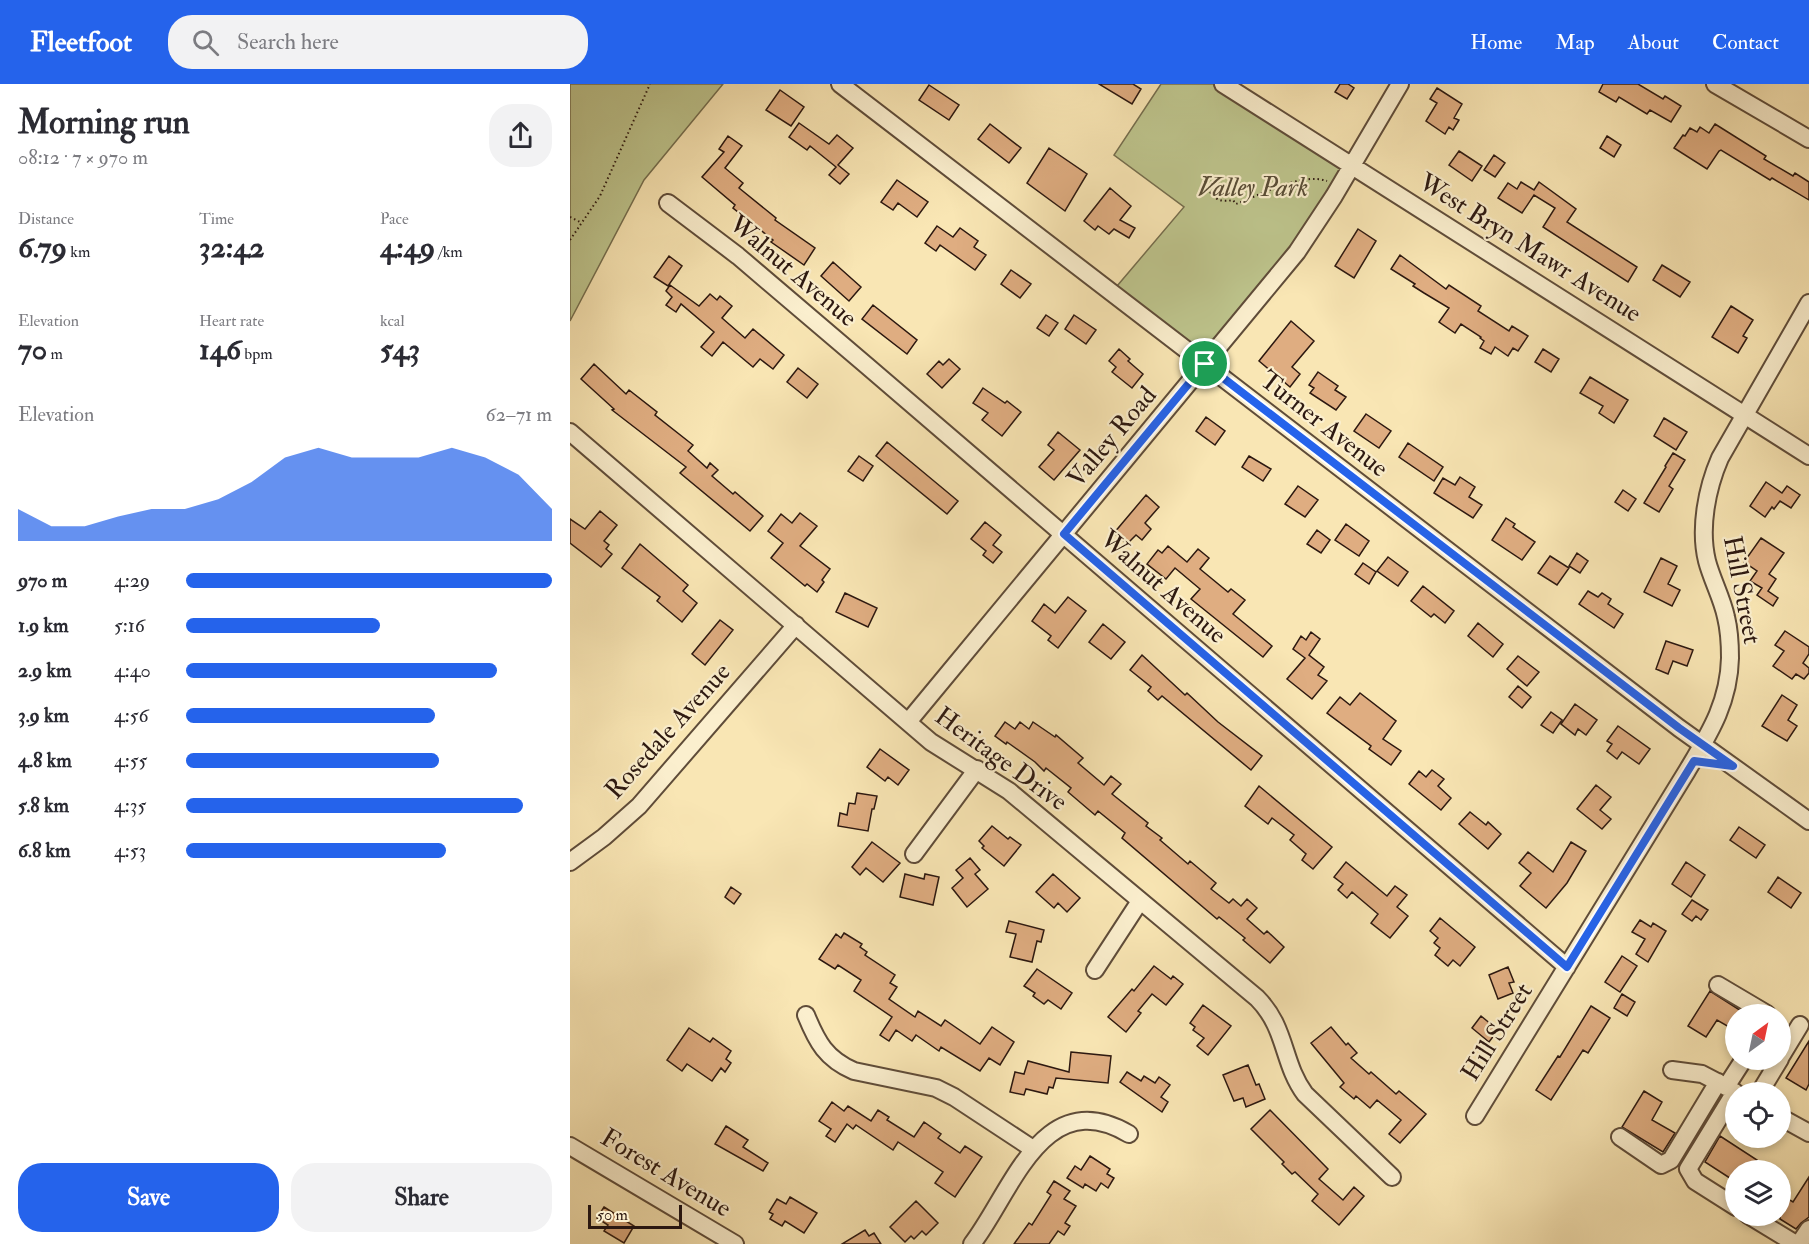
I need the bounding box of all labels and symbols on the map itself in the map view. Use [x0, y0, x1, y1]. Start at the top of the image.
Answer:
street label: West Bryn Mawr Avenue [1412, 166, 1647, 330]
park label: Valley Park [1198, 172, 1308, 204]
street label: Walnut Avenue [722, 208, 864, 334]
pin [1179, 338, 1230, 389]
street label: Turner Avenue [1253, 364, 1395, 484]
street label: Valley Road [1060, 380, 1164, 494]
street label: Walnut Avenue [1092, 523, 1233, 651]
street label: Hill Street [1716, 533, 1768, 647]
street label: Rosedale Avenue [598, 656, 738, 806]
street label: Heritage Drive [928, 700, 1074, 818]
street label: Hill Street [1454, 977, 1540, 1087]
north arrow [1725, 1004, 1791, 1070]
street label: Forest Avenue [595, 1121, 737, 1225]
scale bar [588, 1202, 682, 1230]

